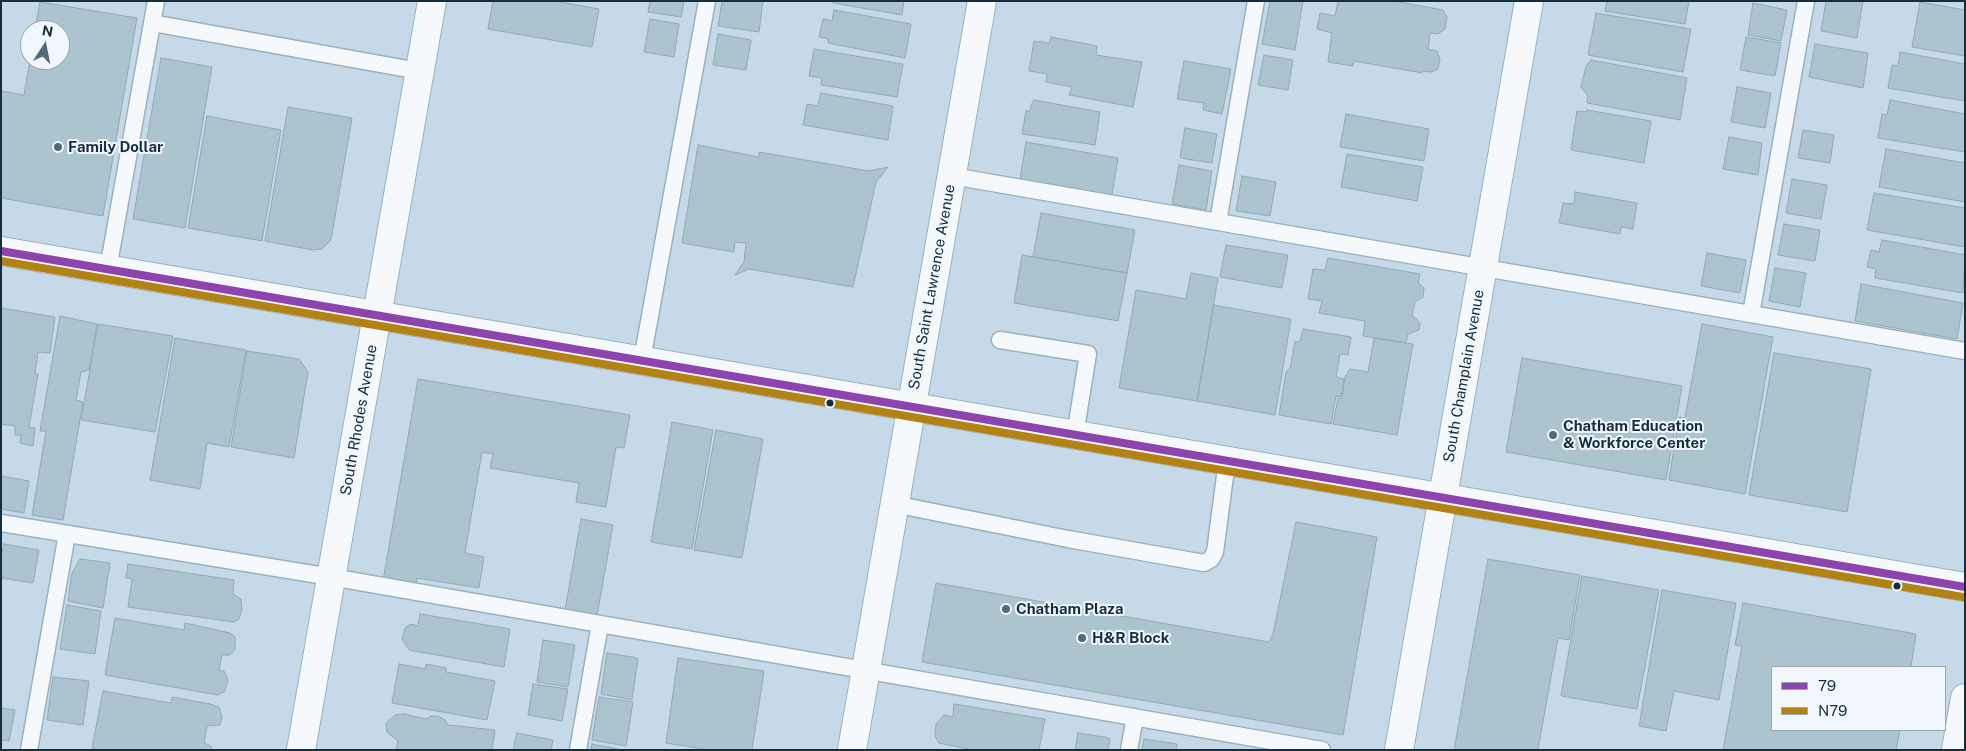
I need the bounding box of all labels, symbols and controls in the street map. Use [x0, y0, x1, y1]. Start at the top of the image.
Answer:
north arrow [20, 20, 70, 70]
text: N [41, 22, 55, 40]
place label: Family Dollar [68, 138, 163, 156]
marker: Family Dollar [52, 141, 64, 153]
street label: South Saint Lawrence Avenue [905, 183, 959, 391]
street label: South Champlain Avenue [1440, 288, 1488, 464]
street label: South Rhodes Avenue [337, 343, 381, 497]
unlabelled marker [825, 398, 835, 408]
place label: Chatham Education & Workforce Center [1563, 417, 1705, 452]
marker: Chatham Education & Workforce Center [1547, 429, 1559, 441]
unlabelled marker [1892, 581, 1902, 591]
place label: Chatham Plaza [1016, 600, 1123, 618]
marker: Chatham Plaza [1000, 603, 1012, 615]
place label: H&R Block [1092, 629, 1169, 647]
marker: H&R Block [1076, 632, 1088, 644]
legend [1771, 666, 1946, 731]
text: 79 [1818, 677, 1836, 694]
text: N79 [1818, 702, 1847, 719]

